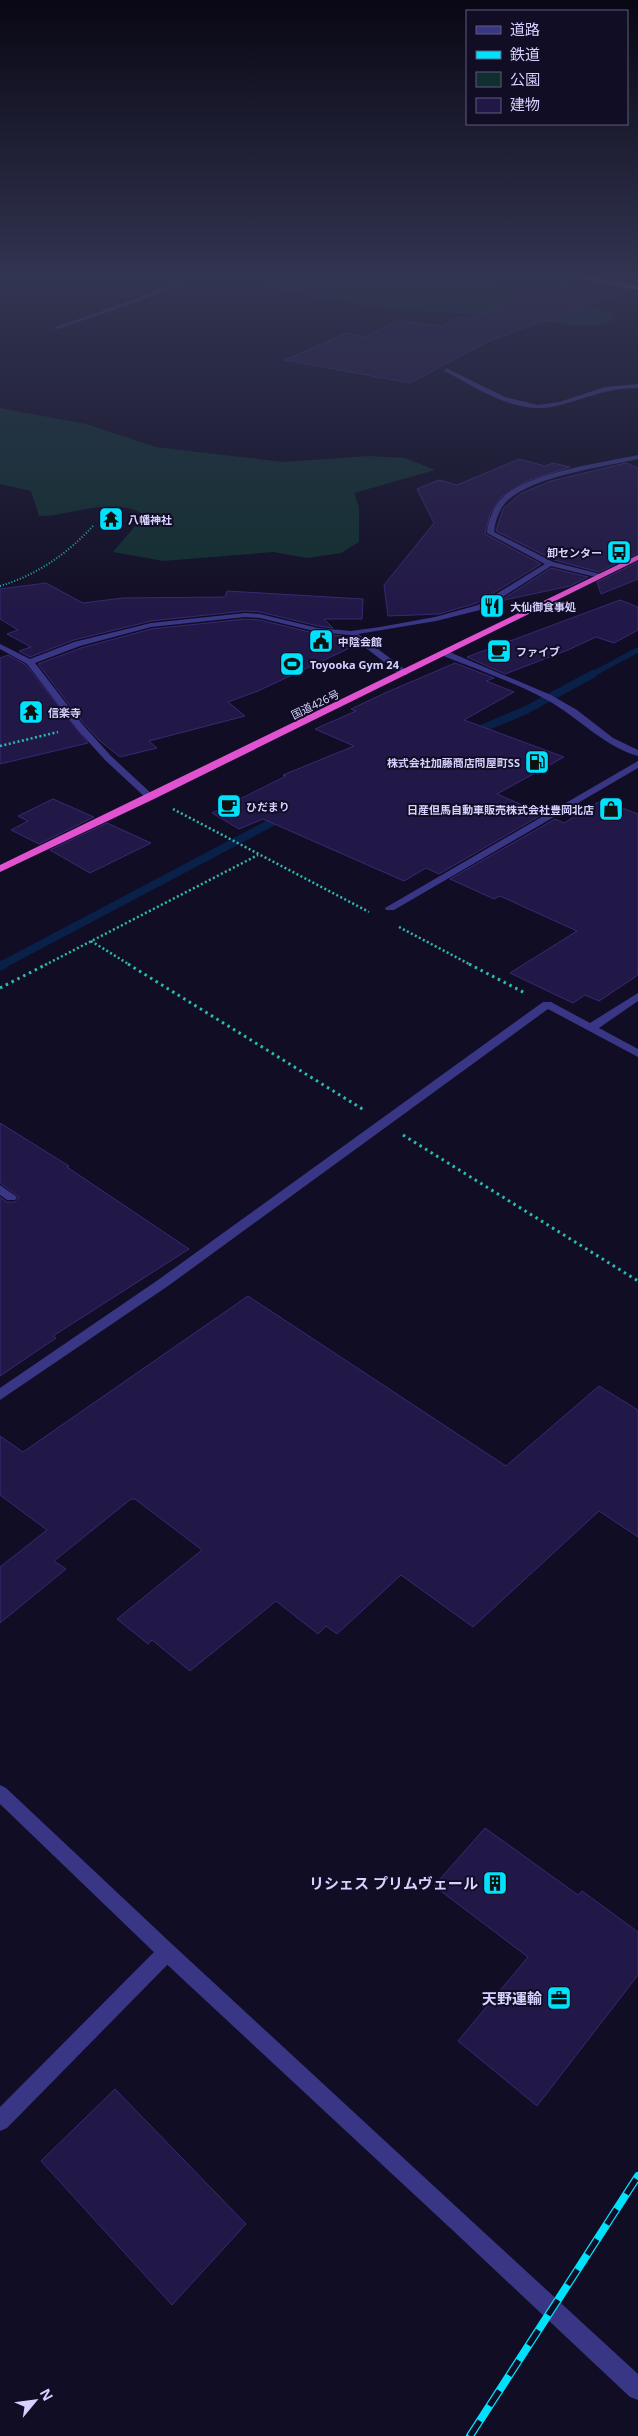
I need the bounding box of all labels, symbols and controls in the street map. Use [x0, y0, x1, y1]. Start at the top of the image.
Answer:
legend [466, 10, 628, 125]
text: 道路 [510, 19, 540, 39]
text: 鉄道 [510, 44, 540, 64]
text: 公園 [510, 69, 540, 89]
text: 建物 [510, 94, 540, 114]
temple icon: 八幡神社 [98, 506, 124, 532]
place label: 八幡神社 [128, 512, 172, 527]
bus stop icon: 卸センター [606, 539, 632, 565]
place label: 卸センター [547, 545, 602, 560]
restaurant icon: 大仙御食事処 [479, 593, 505, 619]
place label: 大仙御食事処 [510, 599, 576, 614]
public building icon: 中陰会館 [308, 628, 334, 654]
place label: 中陰会館 [338, 634, 382, 649]
cafe icon: ファイブ [486, 638, 512, 664]
place label: ファイブ [516, 644, 560, 659]
sports icon: Toyooka Gym 24 [279, 651, 305, 677]
place label: Toyooka Gym 24 [310, 657, 400, 672]
street label: 国道426号 [288, 686, 342, 722]
temple icon: 信楽寺 [18, 699, 44, 725]
place label: 信楽寺 [48, 705, 81, 720]
fuel station icon: 株式会社加藤商店問屋町SS [524, 749, 550, 775]
place label: 株式会社加藤商店問屋町SS [387, 755, 520, 770]
cafe icon: ひだまり [216, 793, 242, 819]
shop icon: 日産但馬自動車販売株式会社豊岡北店 [598, 796, 624, 822]
place label: ひだまり [246, 799, 290, 814]
place label: 日産但馬自動車販売株式会社豊岡北店 [407, 802, 594, 817]
building icon: リシェス プリムヴェール [482, 1870, 508, 1896]
place label: リシェス プリムヴェール [309, 1873, 478, 1893]
office icon: 天野運輸 [546, 1985, 572, 2011]
place label: 天野運輸 [482, 1988, 542, 2008]
north arrow [10, 2376, 60, 2426]
text: N [36, 2385, 58, 2404]

